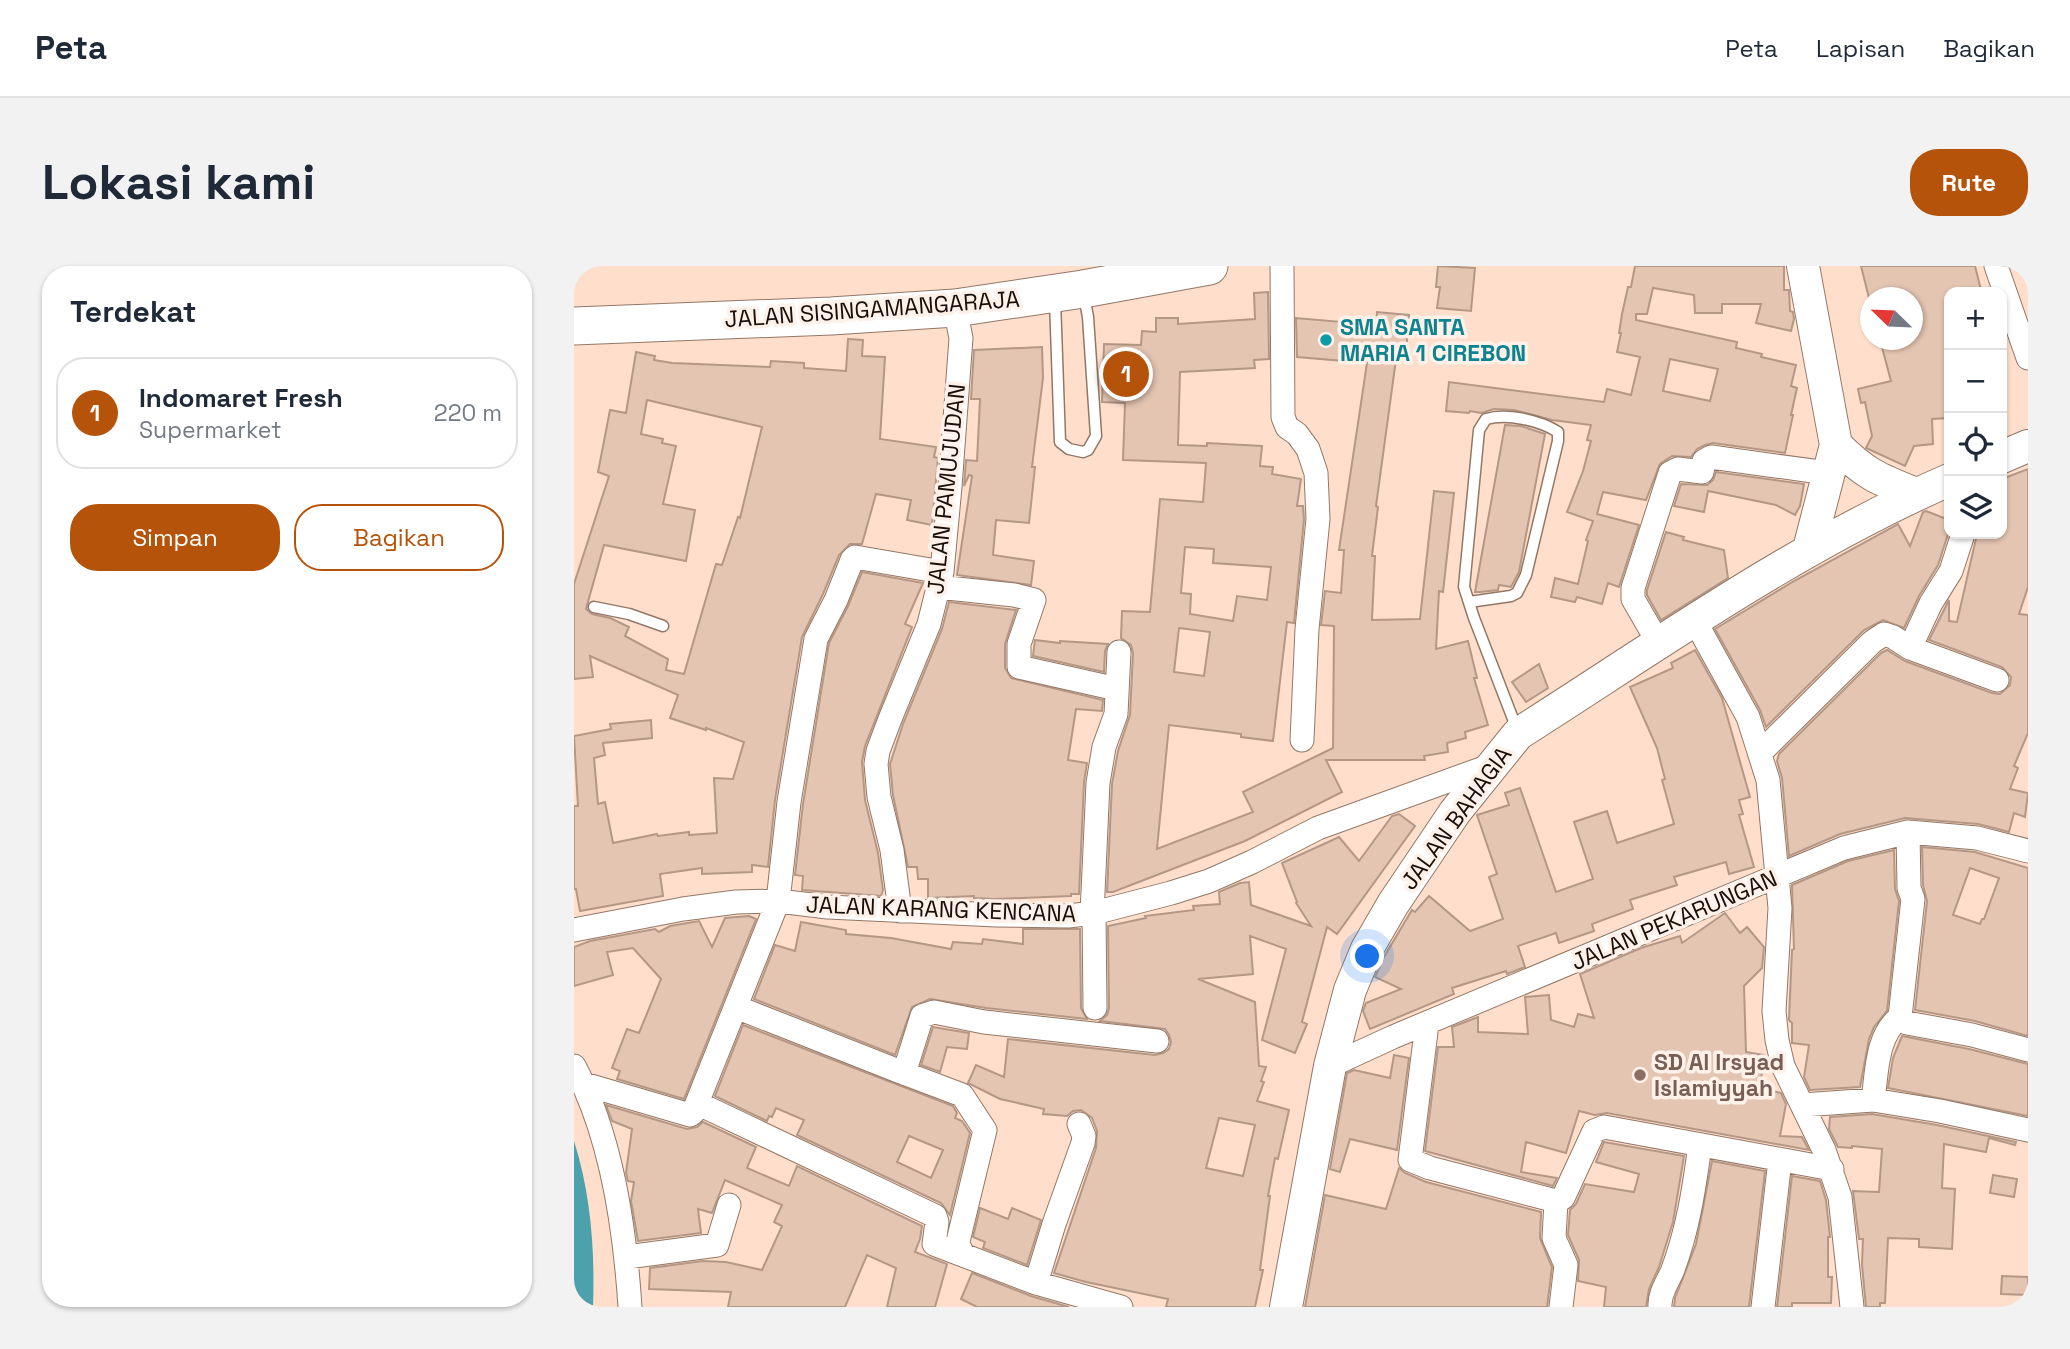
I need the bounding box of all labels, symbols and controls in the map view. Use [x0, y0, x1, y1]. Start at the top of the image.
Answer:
text: Peta [35, 27, 107, 69]
text: Peta [1725, 33, 1778, 64]
text: Lapisan [1816, 33, 1905, 64]
text: Bagikan [1943, 33, 2035, 64]
button: Rute [1910, 149, 2028, 216]
text: Lokasi kami [42, 151, 315, 213]
street label: JALAN SISINGAMANGARAJA [723, 284, 1021, 334]
north arrow [1860, 287, 1923, 350]
map controls [1944, 287, 2007, 539]
button: + [1944, 287, 2007, 350]
text: Terdekat [70, 292, 196, 331]
place label: SMA SANTA MARIA 1 CIREBON [1340, 312, 1526, 368]
marker: SMA SANTA MARIA 1 CIREBON [1318, 332, 1334, 348]
pin: 1 [1103, 348, 1149, 400]
button: − [1944, 350, 2007, 413]
text: Indomaret Fresh [139, 381, 343, 415]
street label: JALAN PAMUJUDAN [920, 382, 972, 596]
text: 1 [90, 398, 100, 428]
text: 220 m [434, 398, 502, 428]
button: locate [1944, 413, 2007, 476]
text: Supermarket [139, 415, 281, 445]
button: layers [1944, 476, 2007, 539]
button: Simpan [70, 504, 280, 571]
button: Bagikan [294, 504, 504, 571]
street label: JALAN BAHAGIA [1394, 740, 1518, 896]
street label: JALAN PEKARUNGAN [1566, 863, 1782, 977]
street label: JALAN KARANG KENCANA [805, 889, 1077, 929]
your location [1350, 939, 1384, 973]
place label: SD Al Irsyad Islamiyyah [1654, 1047, 1784, 1103]
marker: SD Al Irsyad Islamiyyah [1632, 1067, 1648, 1083]

